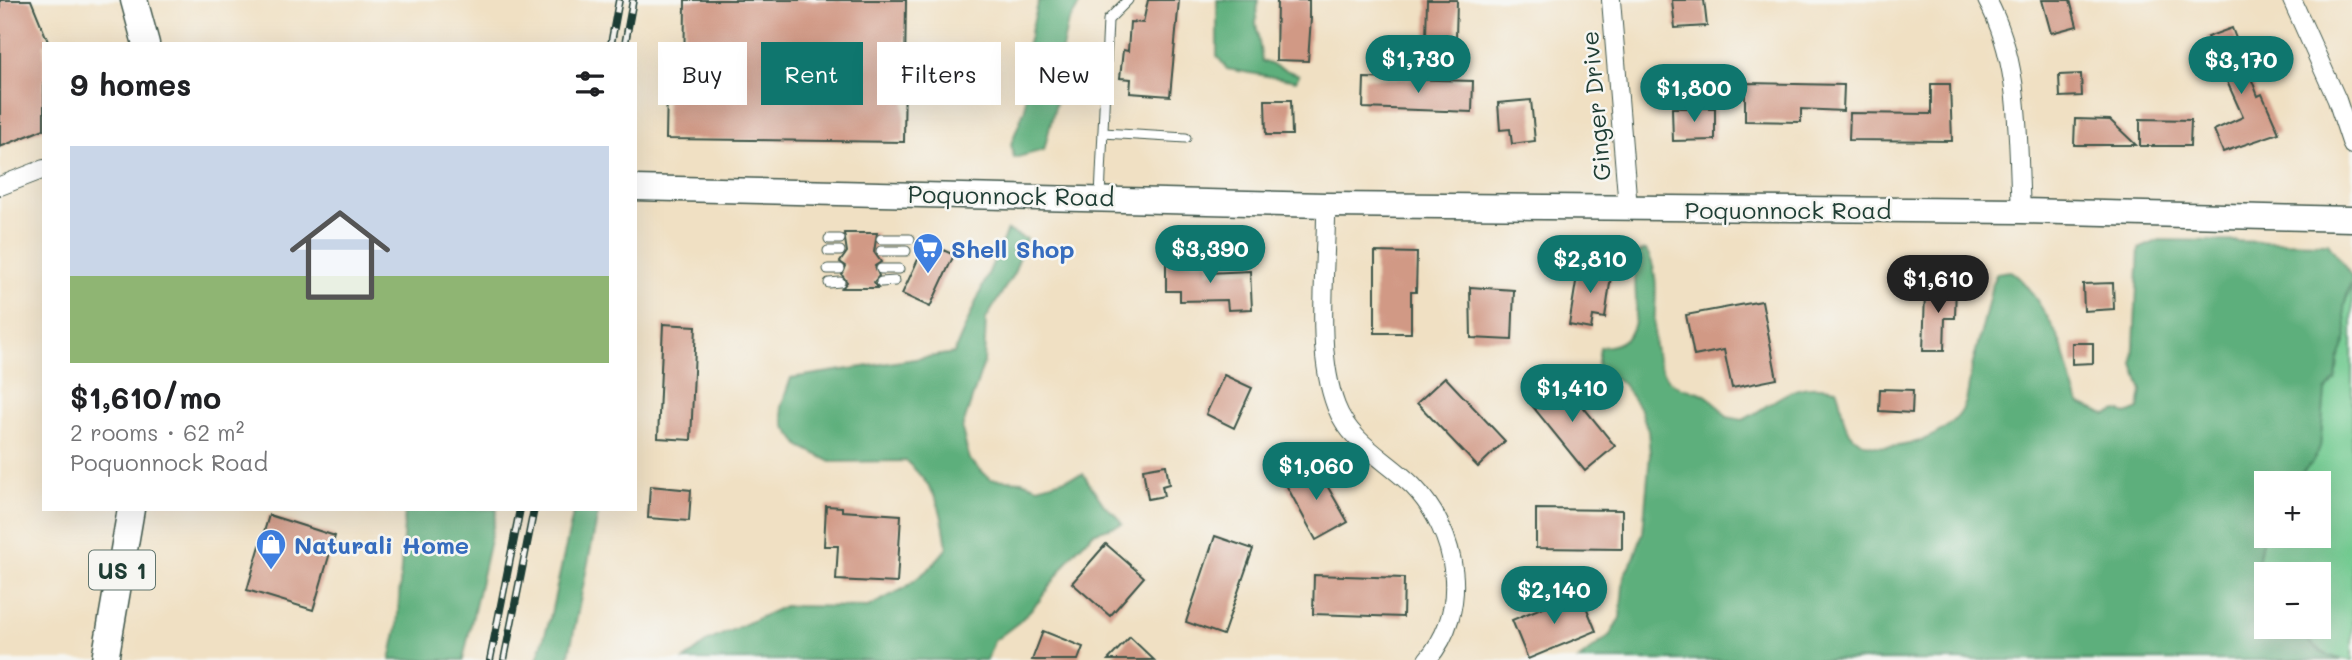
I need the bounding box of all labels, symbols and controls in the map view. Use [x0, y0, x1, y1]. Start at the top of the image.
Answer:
street label: Ginger Drive [1573, 30, 1617, 182]
pin: $1,730 [1361, 36, 1475, 95]
pin: $3,170 [2184, 36, 2298, 96]
chip: Buy [658, 42, 747, 105]
chip: Rent [761, 42, 863, 105]
chip: Filters [877, 42, 1001, 105]
chip: New [1015, 42, 1114, 105]
text: $1,730 [1382, 43, 1454, 73]
text: $3,170 [2205, 44, 2277, 74]
text: 9 homes [70, 64, 191, 104]
pin: $1,800 [1637, 64, 1751, 124]
icon: filters [571, 65, 609, 103]
text: $1,800 [1656, 72, 1732, 102]
street label: Poquonnock Road [907, 178, 1115, 212]
icon: home [277, 192, 403, 318]
street label: Poquonnock Road [1685, 194, 1891, 225]
pin: $3,390 [1153, 226, 1267, 285]
supermarket icon: Shell Shop [911, 231, 945, 275]
place label: Shell Shop [951, 233, 1075, 264]
text: $3,390 [1171, 233, 1249, 263]
pin: $2,810 [1533, 236, 1647, 295]
text: $2,810 [1553, 243, 1627, 273]
pin: $1,610 [1881, 256, 1995, 315]
text: $1,610 [1903, 263, 1973, 293]
pin: $1,410 [1515, 364, 1629, 424]
text: $1,410 [1536, 372, 1608, 402]
text: $1,610/mo [70, 377, 221, 417]
text: 2 rooms · 62 m² [70, 417, 244, 447]
pin: $1,060 [1259, 442, 1373, 502]
text: Poquonnock Road [70, 447, 268, 477]
text: $1,060 [1279, 450, 1353, 480]
map controls [2254, 471, 2331, 639]
button: + [2254, 471, 2331, 548]
shop icon: Naturali Home [254, 527, 288, 571]
place label: Naturali Home [294, 529, 469, 560]
road number: US 1 [89, 550, 155, 590]
button: − [2254, 562, 2331, 639]
pin: $2,140 [1497, 566, 1611, 626]
text: $2,140 [1517, 574, 1591, 604]

